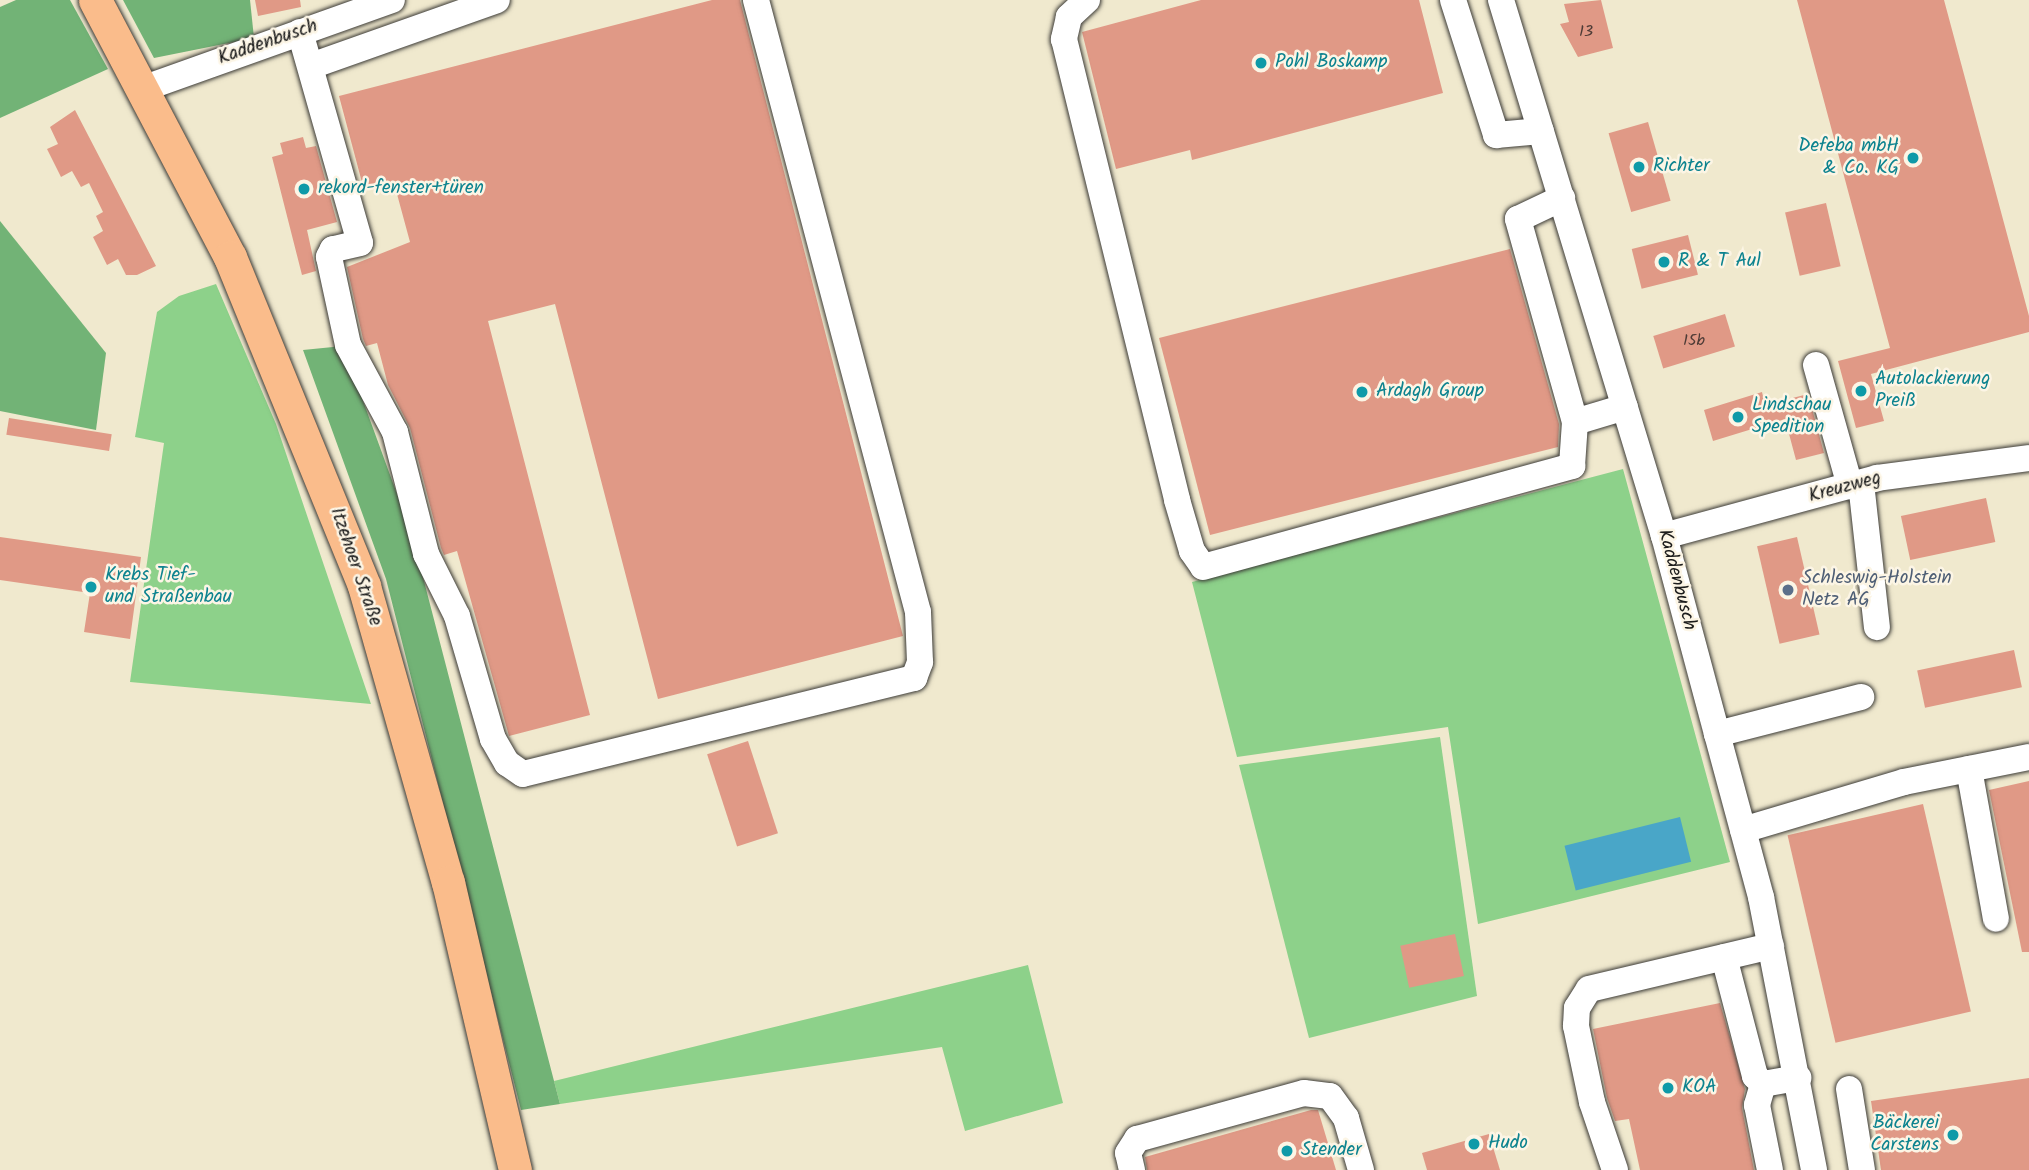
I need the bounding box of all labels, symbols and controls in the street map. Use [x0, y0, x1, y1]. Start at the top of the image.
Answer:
street label: Kaddenbusch [215, 15, 321, 71]
house number: 13 [1579, 22, 1593, 42]
place label: Pohl Boskamp [1275, 52, 1387, 74]
marker: Pohl Boskamp [1253, 55, 1269, 71]
place label: Defeba mbH & Co. KG [1798, 136, 1899, 180]
marker: Defeba mbH & Co. KG [1905, 150, 1921, 166]
place label: Richter [1653, 156, 1709, 178]
marker: Richter [1631, 159, 1647, 175]
place label: rekord-fenster+türen [318, 178, 484, 200]
marker: rekord-fenster+türen [296, 181, 312, 197]
place label: R & T Aul [1678, 251, 1761, 273]
marker: R & T Aul [1656, 254, 1672, 270]
house number: 15b [1683, 331, 1705, 351]
place label: Autolackierung Preiß [1875, 369, 1990, 413]
place label: Ardagh Group [1376, 381, 1484, 403]
marker: Autolackierung Preiß [1853, 383, 1869, 399]
marker: Ardagh Group [1354, 384, 1370, 400]
place label: Lindschau Spedition [1752, 395, 1831, 439]
marker: Lindschau Spedition [1730, 409, 1746, 425]
street label: Kreuzweg [1806, 467, 1884, 509]
street label: Itzehoer Straße [324, 505, 386, 629]
street label: Kaddenbusch [1652, 527, 1700, 633]
place label: Krebs Tief- und Straßenbau [105, 565, 232, 609]
place label: Schleswig-Holstein Netz AG [1802, 568, 1952, 612]
marker: Krebs Tief- und Straßenbau [83, 579, 99, 595]
marker: Schleswig-Holstein Netz AG [1780, 582, 1796, 598]
place label: KOA [1682, 1077, 1716, 1099]
marker: KOA [1660, 1080, 1676, 1096]
place label: Bäckerei Carstens [1870, 1113, 1939, 1157]
marker: Bäckerei Carstens [1945, 1127, 1961, 1143]
place label: Hudo [1488, 1133, 1528, 1155]
marker: Hudo [1466, 1136, 1482, 1152]
place label: Stender [1301, 1140, 1361, 1162]
marker: Stender [1279, 1143, 1295, 1159]

